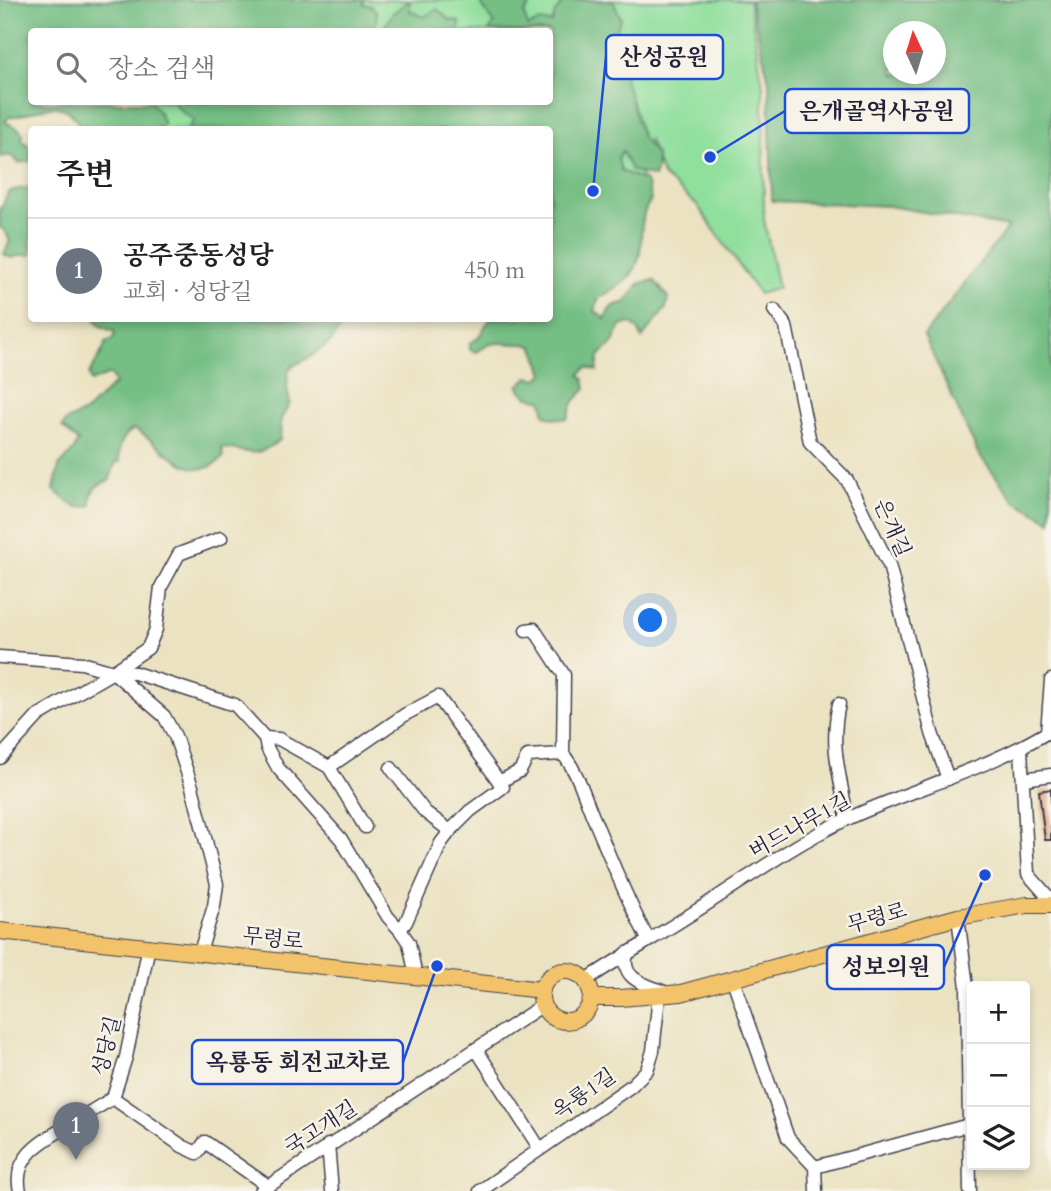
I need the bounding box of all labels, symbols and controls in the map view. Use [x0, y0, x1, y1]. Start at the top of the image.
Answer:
north arrow [883, 21, 946, 84]
search box [28, 28, 553, 105]
callout: 산성공원 [606, 35, 723, 79]
text: 산성공원 [620, 42, 708, 73]
icon: search [52, 48, 90, 86]
text: 장소 검색 [108, 51, 215, 86]
callout: 은개골역사공원 [785, 89, 969, 133]
text: 은개골역사공원 [799, 96, 955, 127]
text: 주변 [56, 154, 114, 195]
text: 공주중동성당 [123, 238, 274, 273]
text: 1 [73, 255, 85, 286]
text: 450 m [464, 255, 525, 286]
text: 교회 · 성당길 [123, 276, 252, 307]
street label: 은개길 [866, 494, 918, 562]
your location [633, 603, 667, 637]
street label: 버드나무1길 [744, 786, 856, 866]
street label: 무령로 [844, 896, 910, 940]
street label: 무령로 [241, 921, 305, 957]
callout: 성보의원 [827, 945, 944, 989]
text: 성보의원 [842, 952, 930, 983]
map controls [967, 981, 1030, 1170]
button: + [967, 981, 1030, 1044]
street label: 성당길 [86, 1013, 128, 1079]
callout: 옥룡동 회전교차로 [192, 1040, 403, 1084]
button: − [967, 1044, 1030, 1107]
text: 옥룡동 회전교차로 [206, 1047, 390, 1078]
street label: 옥룡1길 [546, 1062, 622, 1126]
street label: 국고개길 [279, 1094, 363, 1162]
pin: 1 [53, 1102, 99, 1160]
button: layers [967, 1107, 1030, 1170]

